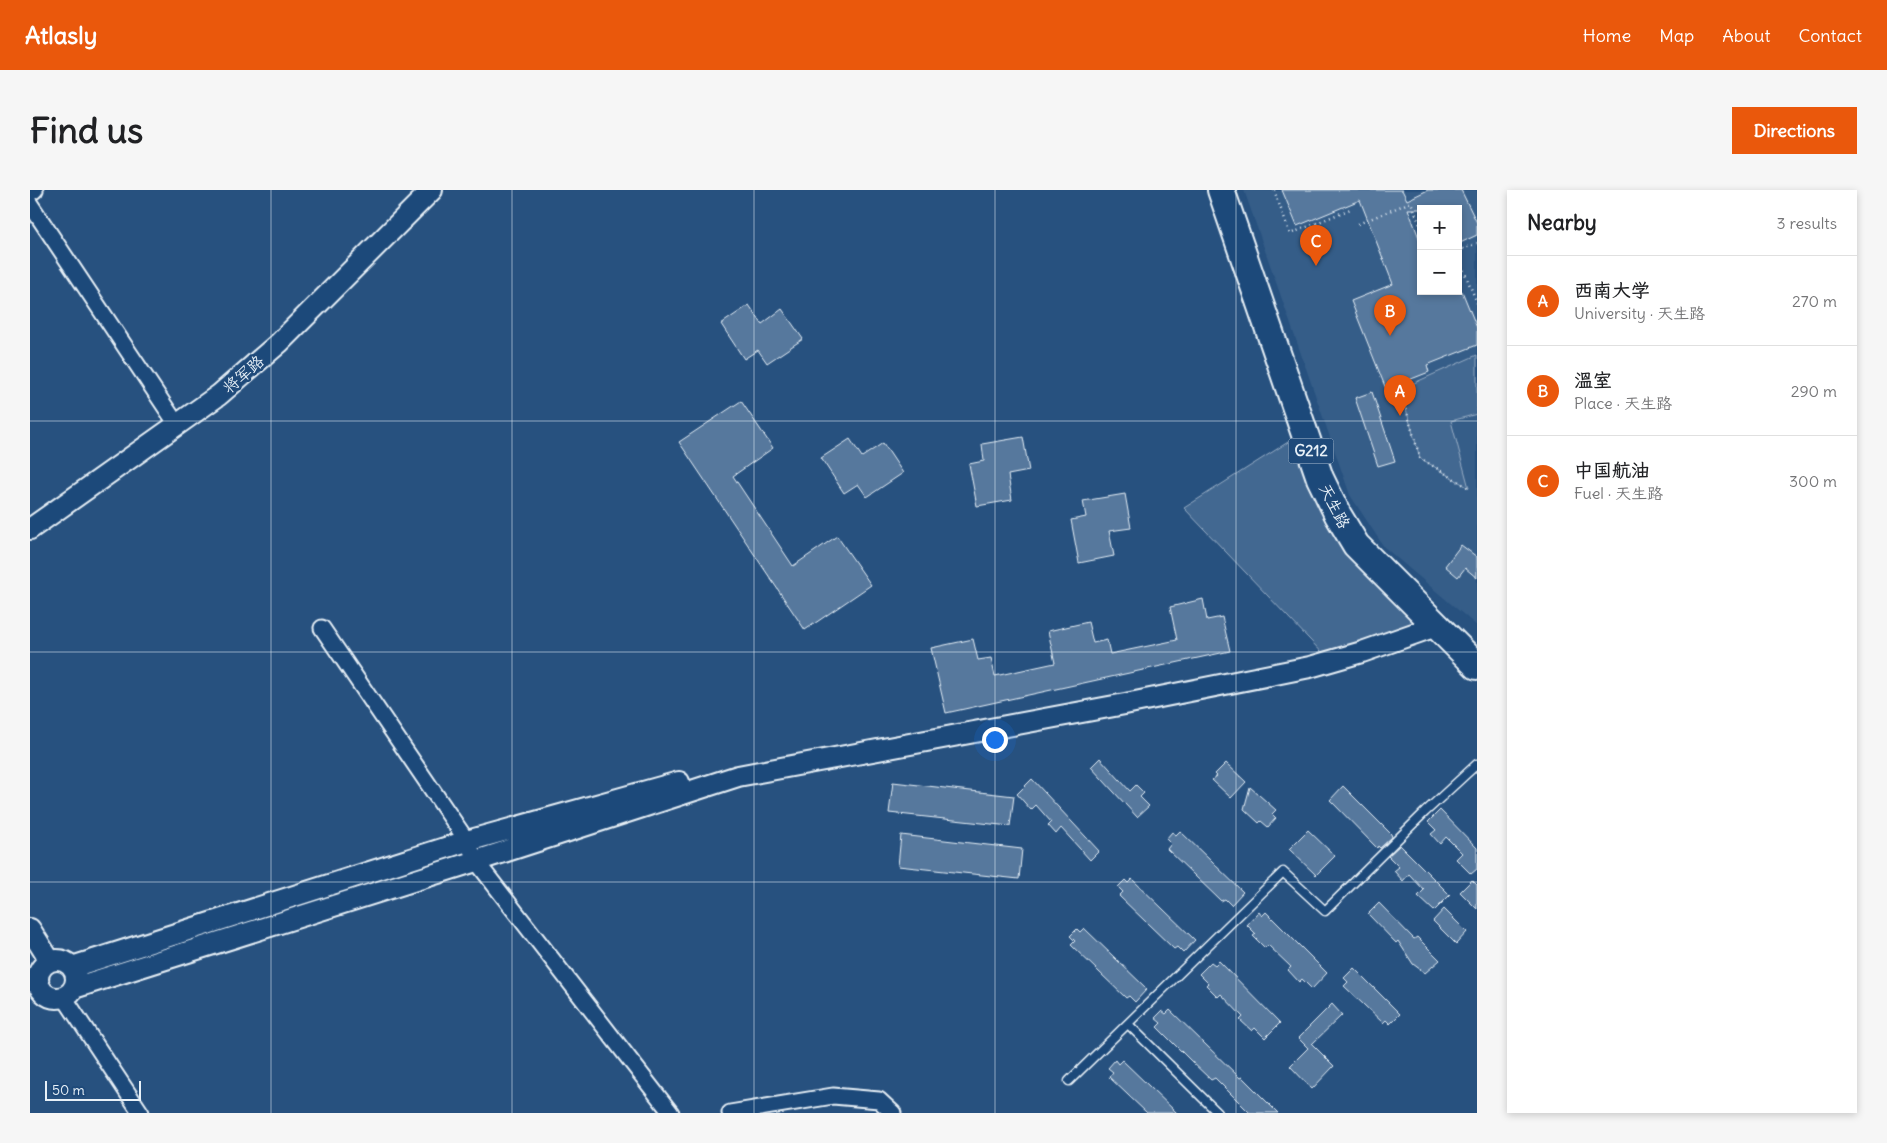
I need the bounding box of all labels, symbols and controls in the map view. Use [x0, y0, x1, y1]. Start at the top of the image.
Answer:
text: Atlasly [25, 20, 97, 50]
text: Home [1583, 24, 1631, 47]
text: Map [1659, 24, 1694, 47]
text: About [1722, 24, 1770, 47]
text: Contact [1798, 24, 1862, 47]
button: Directions [1732, 107, 1857, 154]
text: Find us [30, 108, 143, 152]
map controls [1417, 205, 1462, 295]
button: + [1417, 205, 1462, 250]
text: Nearby [1527, 209, 1597, 236]
text: 3 results [1777, 213, 1837, 233]
pin: C [1300, 225, 1332, 266]
button: − [1417, 250, 1462, 295]
text: 西南大学 [1574, 278, 1650, 302]
text: A [1538, 291, 1548, 311]
text: 270 m [1792, 291, 1837, 311]
pin: B [1374, 295, 1406, 336]
text: University · 天生路 [1574, 303, 1705, 323]
street label: 将军路 [218, 351, 268, 397]
text: 温室 [1574, 368, 1612, 392]
pin: A [1384, 375, 1416, 416]
text: B [1538, 381, 1548, 401]
text: 290 m [1791, 381, 1837, 401]
text: Place · 天生路 [1574, 393, 1672, 413]
road number: G212 [1288, 438, 1334, 464]
text: 中国航油 [1574, 458, 1650, 482]
text: C [1538, 471, 1548, 491]
text: 300 m [1789, 471, 1837, 491]
street label: 天生路 [1315, 480, 1355, 532]
text: Fuel · 天生路 [1574, 483, 1663, 503]
your location [982, 727, 1008, 753]
scale bar [45, 1078, 141, 1101]
text: 50 m [52, 1081, 85, 1099]

